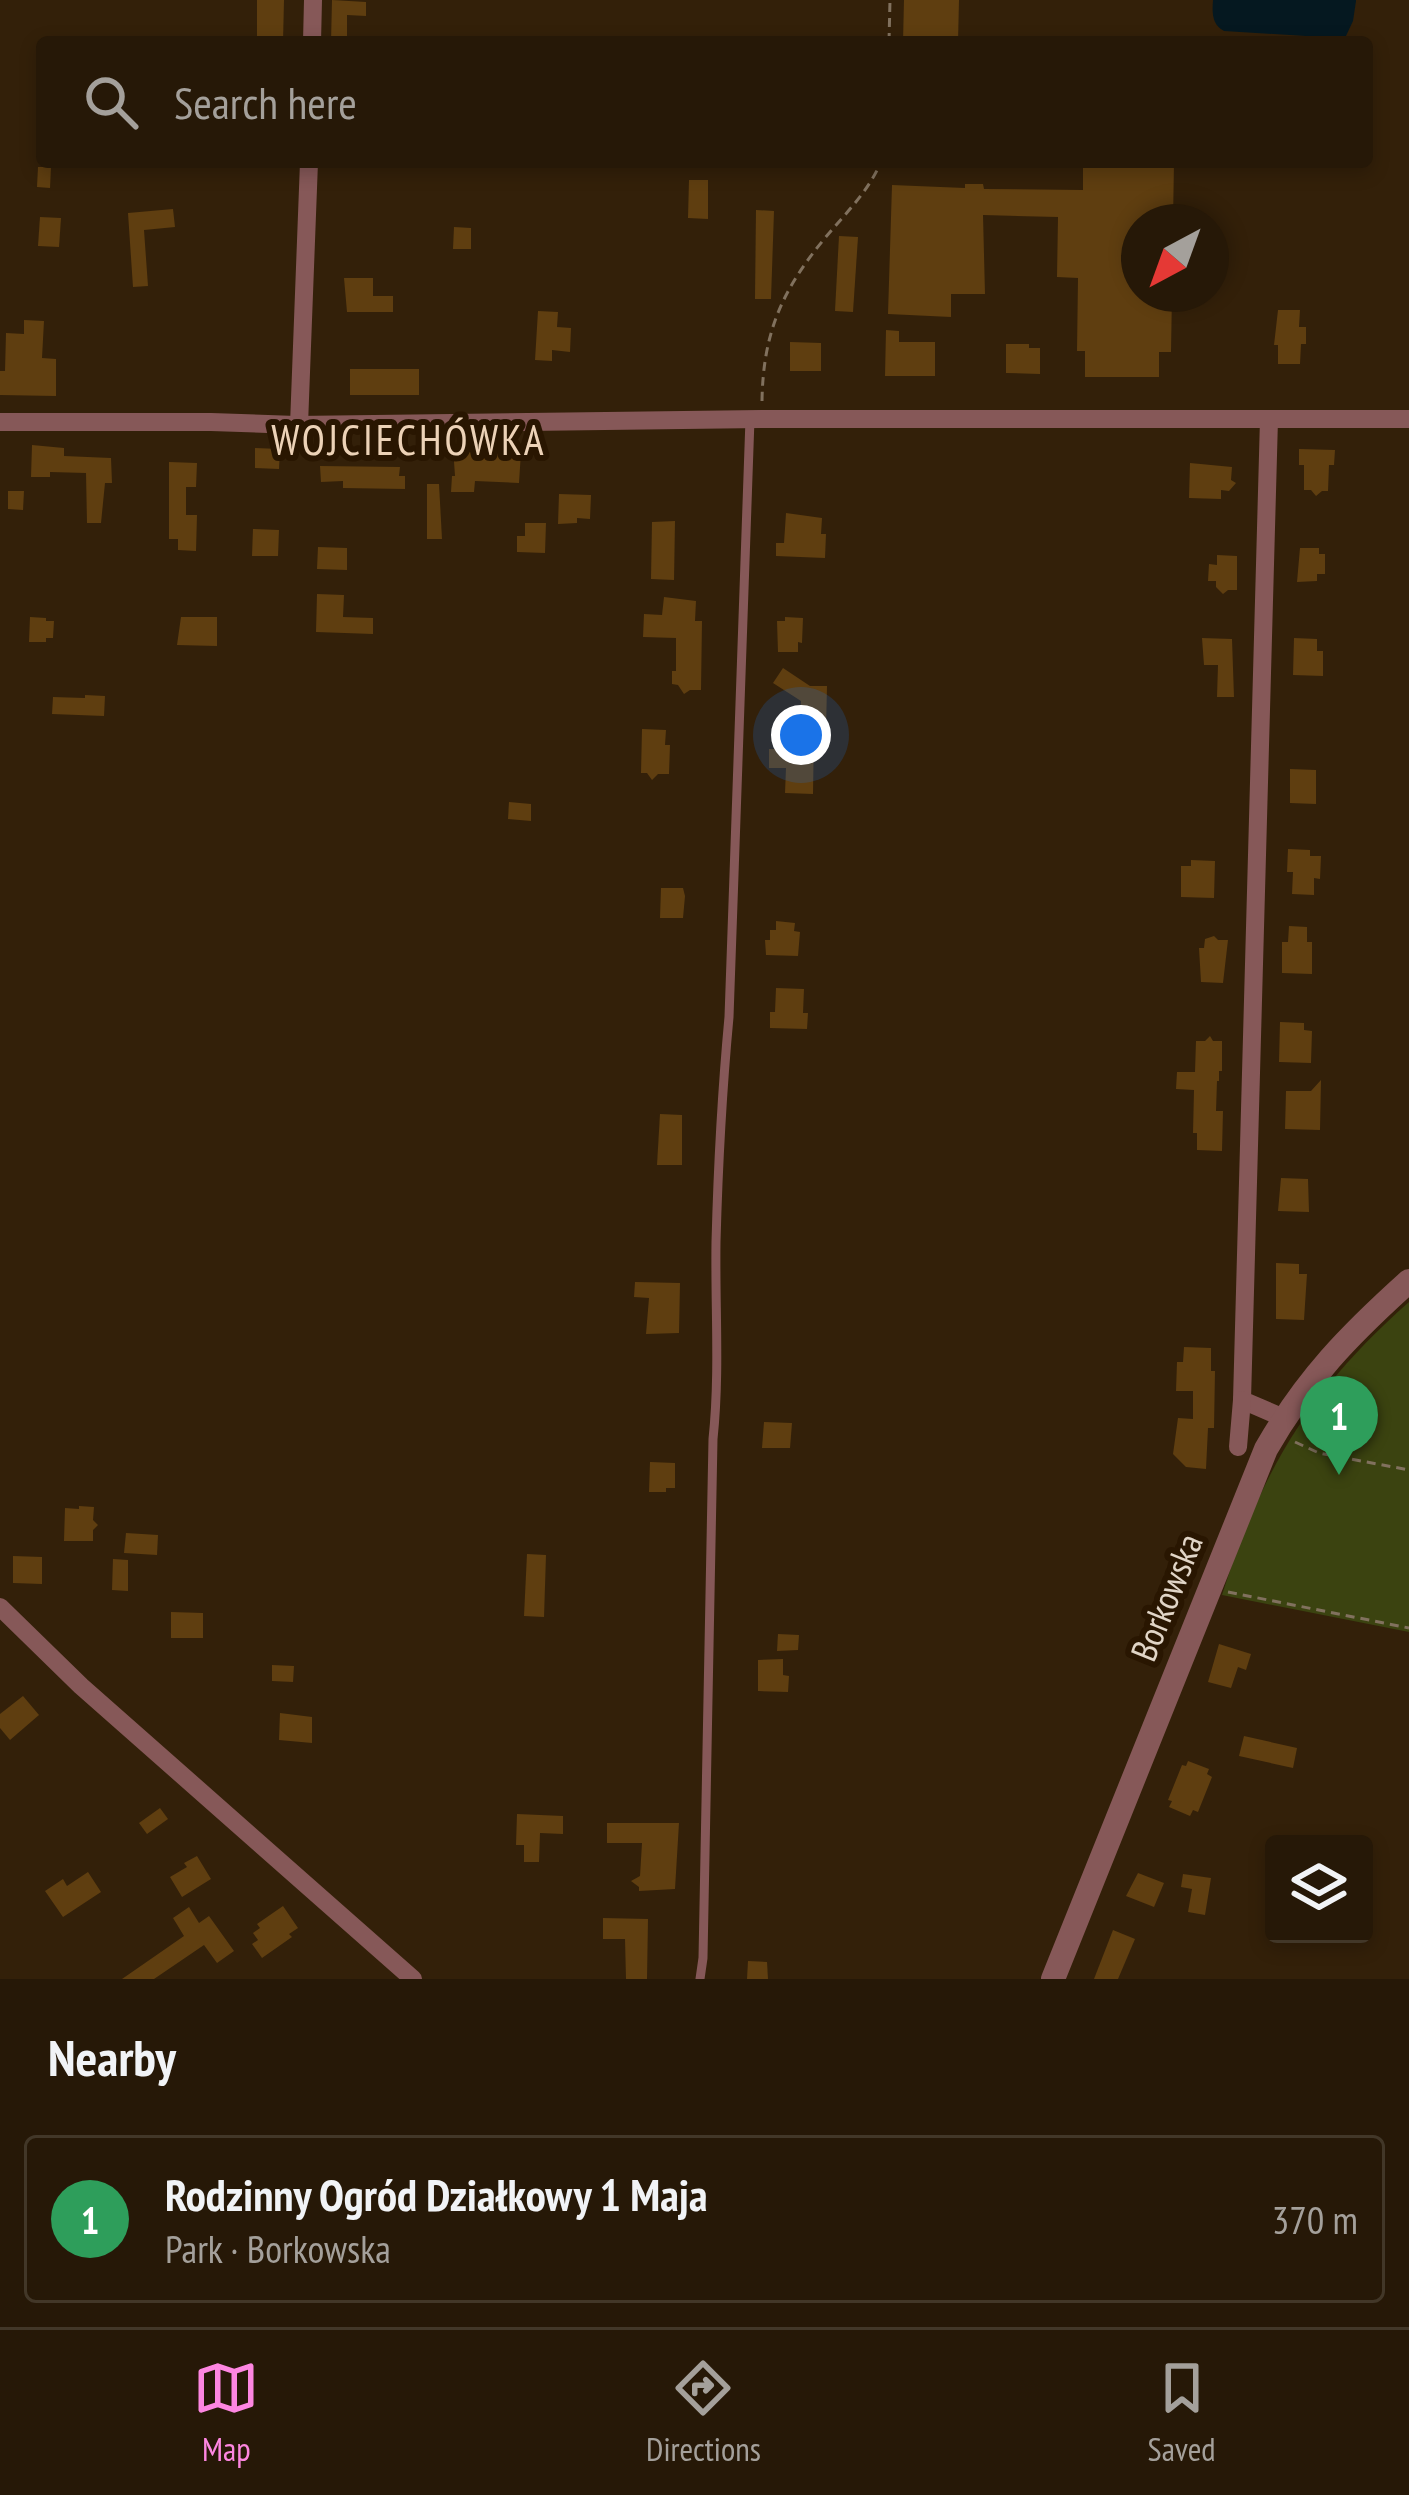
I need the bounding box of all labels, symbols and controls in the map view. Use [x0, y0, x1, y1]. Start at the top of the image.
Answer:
search box [36, 36, 1373, 168]
icon: search [78, 69, 144, 135]
text: Search here [174, 73, 357, 131]
north arrow [1121, 204, 1229, 312]
district label: WOJCIECHÓWKA [271, 412, 547, 467]
your location [771, 705, 831, 765]
pin: 1 [1300, 1376, 1378, 1475]
street label: Borkowska [1119, 1527, 1213, 1667]
map controls [1265, 1835, 1373, 1943]
button: layers [1265, 1835, 1373, 1943]
text: Nearby [48, 2024, 176, 2090]
text: Rodzinny Ogród Działkowy 1 Maja [165, 2165, 707, 2223]
text: 1 [81, 2194, 99, 2245]
text: 370 m [1272, 2194, 1358, 2245]
text: Park · Borkowska [165, 2223, 391, 2274]
tab: Map [193, 2355, 259, 2470]
tab: Directions [646, 2355, 761, 2470]
tab: Saved [1148, 2355, 1216, 2470]

